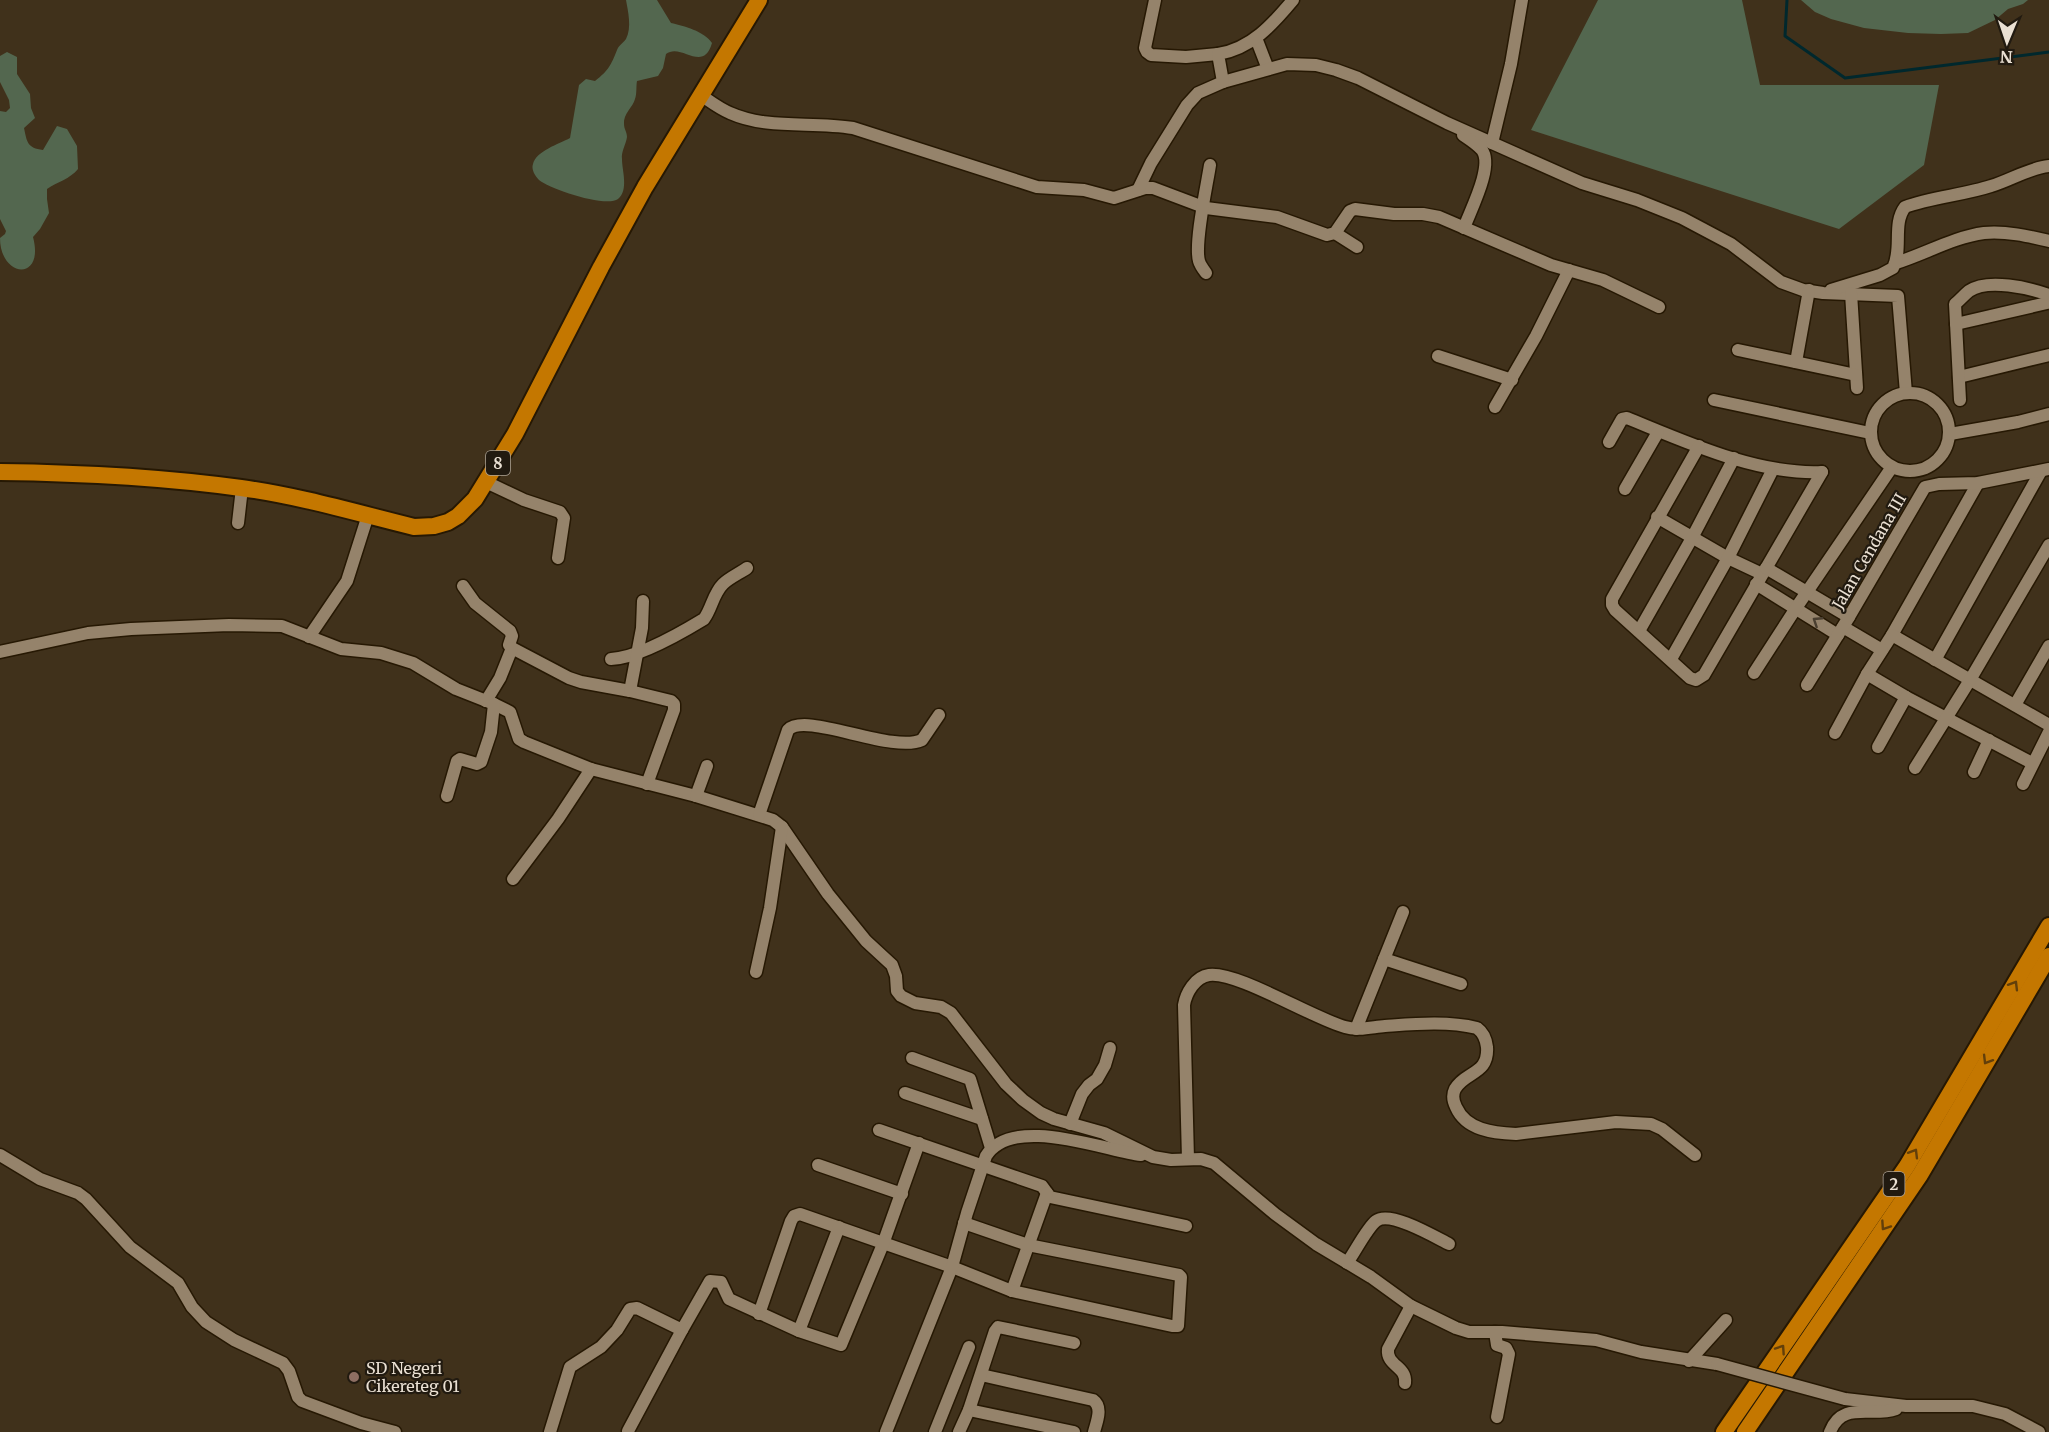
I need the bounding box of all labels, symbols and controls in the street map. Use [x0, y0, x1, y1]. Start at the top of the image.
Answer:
north arrow [1977, 12, 2037, 72]
text: N [1999, 47, 2013, 67]
road number: 8 [486, 451, 510, 475]
street label: Jalan Cendana III [1827, 489, 1910, 613]
one-way arrow [1813, 617, 1823, 629]
one-way arrow [2006, 981, 2018, 991]
one-way arrow [1983, 1054, 1995, 1064]
one-way arrow [1907, 1149, 1919, 1159]
road number: 2 [1884, 1172, 1904, 1196]
one-way arrow [1881, 1220, 1892, 1231]
one-way arrow [1774, 1345, 1785, 1356]
place label: SD Negeri Cikereteg 01 [366, 1358, 459, 1396]
marker: SD Negeri Cikereteg 01 [347, 1370, 361, 1384]

